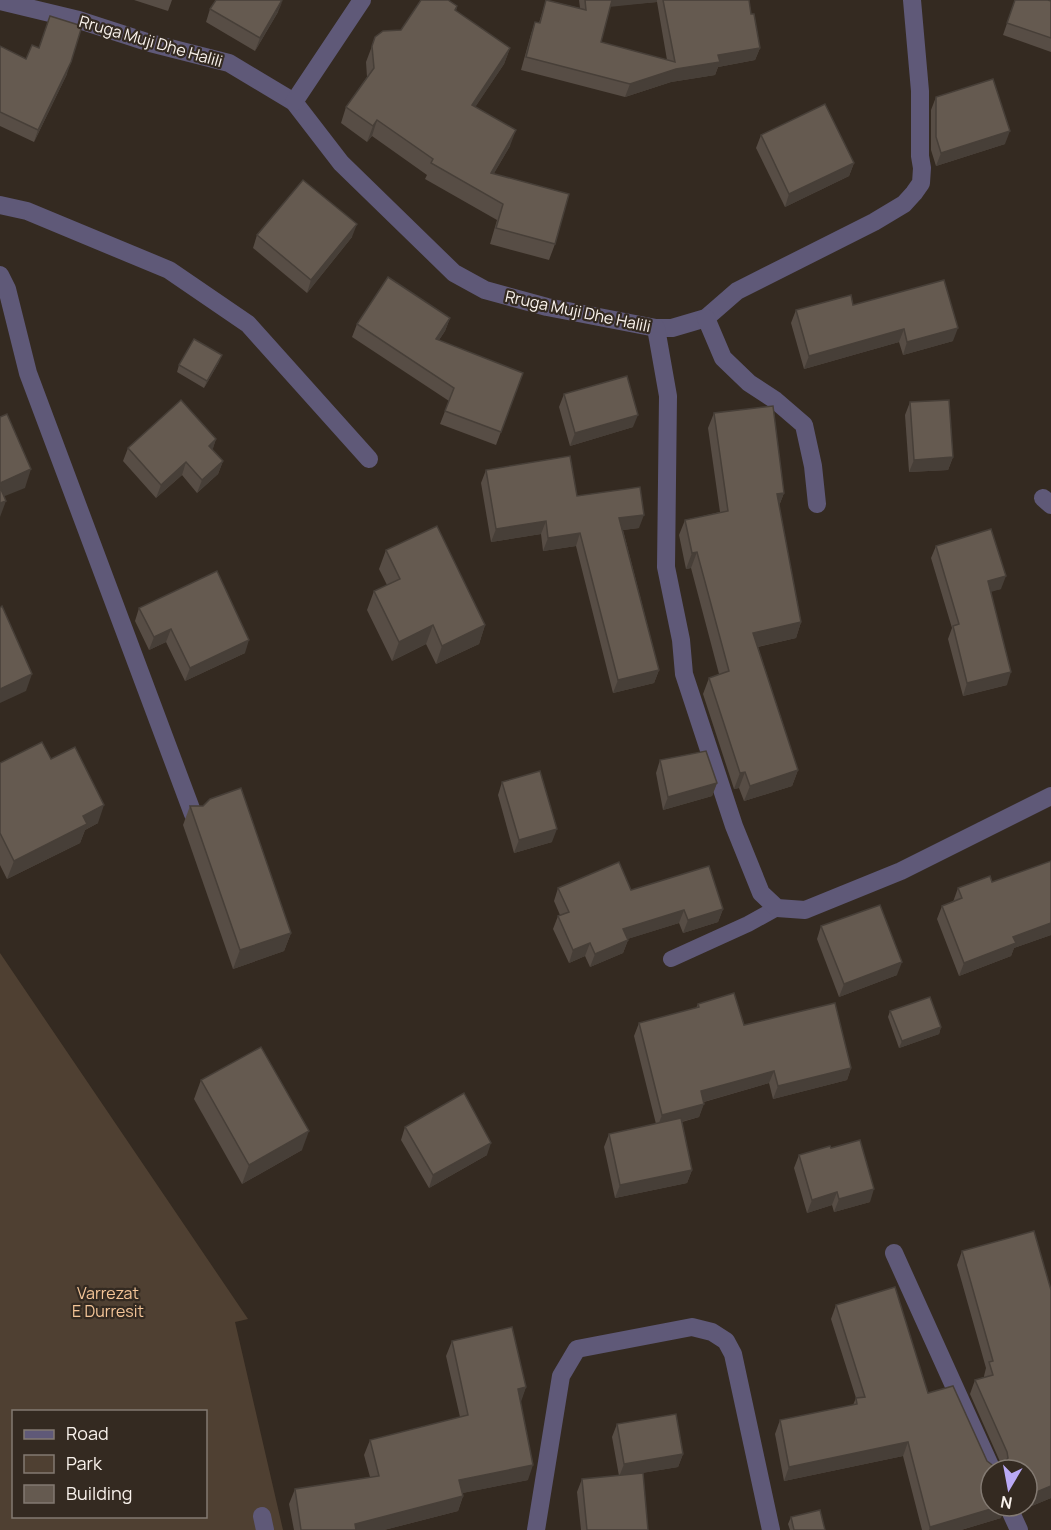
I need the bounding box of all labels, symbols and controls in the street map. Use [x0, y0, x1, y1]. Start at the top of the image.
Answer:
street label: Rruga Muji Dhe Halili [77, 10, 225, 72]
street label: Rruga Muji Dhe Halili [503, 285, 653, 337]
park label: Varrezat E Durresit [72, 1282, 144, 1322]
legend [12, 1410, 207, 1518]
text: Road [66, 1421, 109, 1445]
text: Park [66, 1451, 103, 1475]
north arrow [979, 1458, 1039, 1518]
text: Building [66, 1481, 132, 1505]
text: N [999, 1491, 1014, 1515]

